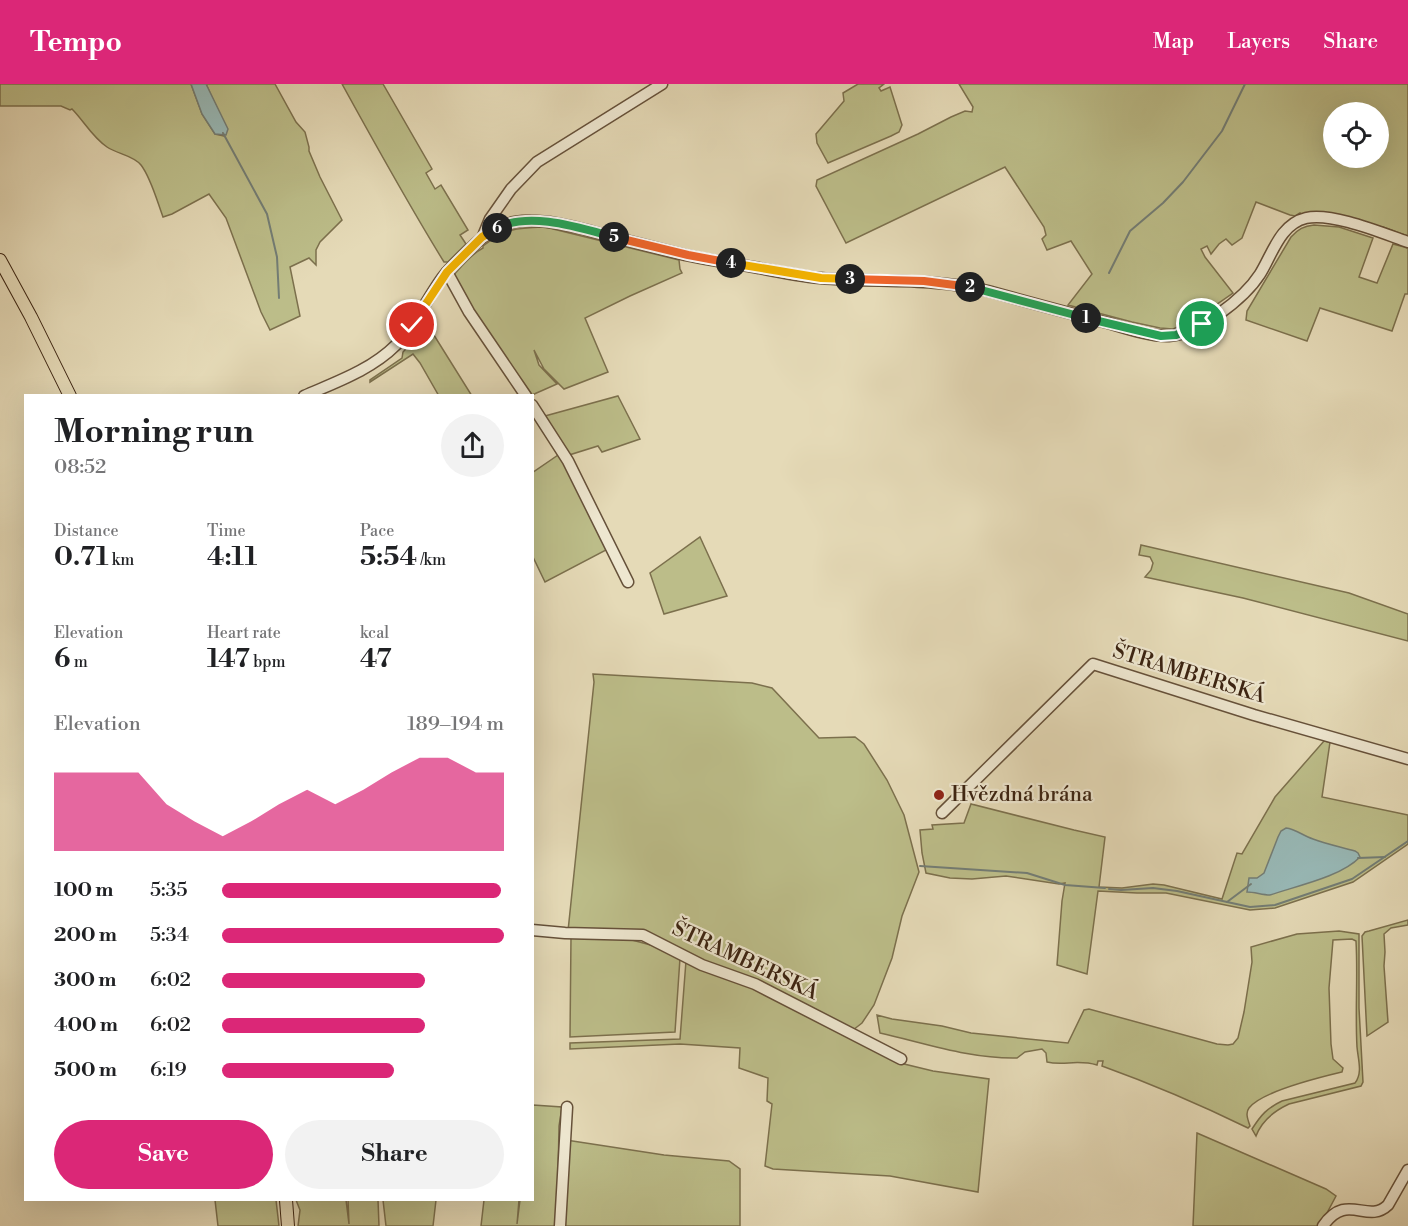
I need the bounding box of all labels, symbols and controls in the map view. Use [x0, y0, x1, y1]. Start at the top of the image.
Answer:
text: Tempo [30, 25, 122, 60]
text: Map [1153, 29, 1194, 55]
text: Layers [1227, 29, 1290, 55]
text: Share [1323, 29, 1378, 55]
map controls [1323, 102, 1389, 168]
button: locate [1323, 102, 1389, 168]
pin: 6 [482, 213, 512, 243]
text: 6 [492, 218, 502, 238]
pin: 5 [599, 222, 629, 252]
text: 5 [609, 227, 619, 247]
pin: 4 [716, 248, 746, 278]
text: 4 [726, 253, 736, 273]
pin: 3 [835, 264, 865, 294]
text: 3 [845, 269, 855, 289]
pin: 2 [955, 272, 985, 302]
text: 2 [965, 277, 975, 297]
pin [1176, 298, 1227, 349]
pin [386, 299, 437, 350]
pin: 1 [1071, 303, 1101, 333]
icon: arrive [1185, 307, 1218, 340]
icon: check [395, 308, 428, 341]
text: 1 [1082, 308, 1090, 328]
text: Morning run [54, 412, 254, 453]
button: share [441, 414, 504, 477]
text: 08:52 [54, 455, 106, 480]
text: Distance [54, 521, 119, 541]
text: Time [207, 521, 246, 541]
text: Pace [360, 521, 394, 541]
text: 0.71 [54, 541, 109, 573]
text: 4:11 [207, 541, 257, 573]
text: 5:54 [360, 541, 417, 573]
text: km [109, 550, 134, 570]
text: /km [417, 550, 446, 570]
text: Elevation [54, 623, 123, 643]
text: Heart rate [207, 623, 281, 643]
text: kcal [360, 623, 389, 643]
street label: ŠTRAMBERSKÁ [1109, 636, 1270, 710]
text: 6 [54, 643, 70, 675]
text: 147 [207, 643, 250, 675]
text: 47 [360, 643, 392, 675]
text: m [70, 652, 88, 672]
text: bpm [250, 652, 286, 672]
text: Elevation [54, 712, 141, 737]
text: 189–194 m [407, 712, 504, 737]
place label: Hvězdná brána [951, 782, 1093, 808]
marker: Hvězdná brána [932, 788, 946, 802]
text: 100 m [54, 878, 113, 903]
text: 5:35 [150, 878, 188, 903]
street label: ŠTRAMBERSKÁ [668, 913, 824, 1007]
text: 200 m [54, 923, 117, 948]
text: 5:34 [150, 923, 189, 948]
text: 300 m [54, 968, 117, 993]
text: 6:02 [150, 968, 191, 993]
text: 400 m [54, 1013, 118, 1038]
text: 6:02 [150, 1013, 191, 1038]
text: 500 m [54, 1058, 117, 1083]
text: 6:19 [150, 1058, 187, 1083]
button: Save [54, 1120, 273, 1189]
button: Share [285, 1120, 504, 1189]

